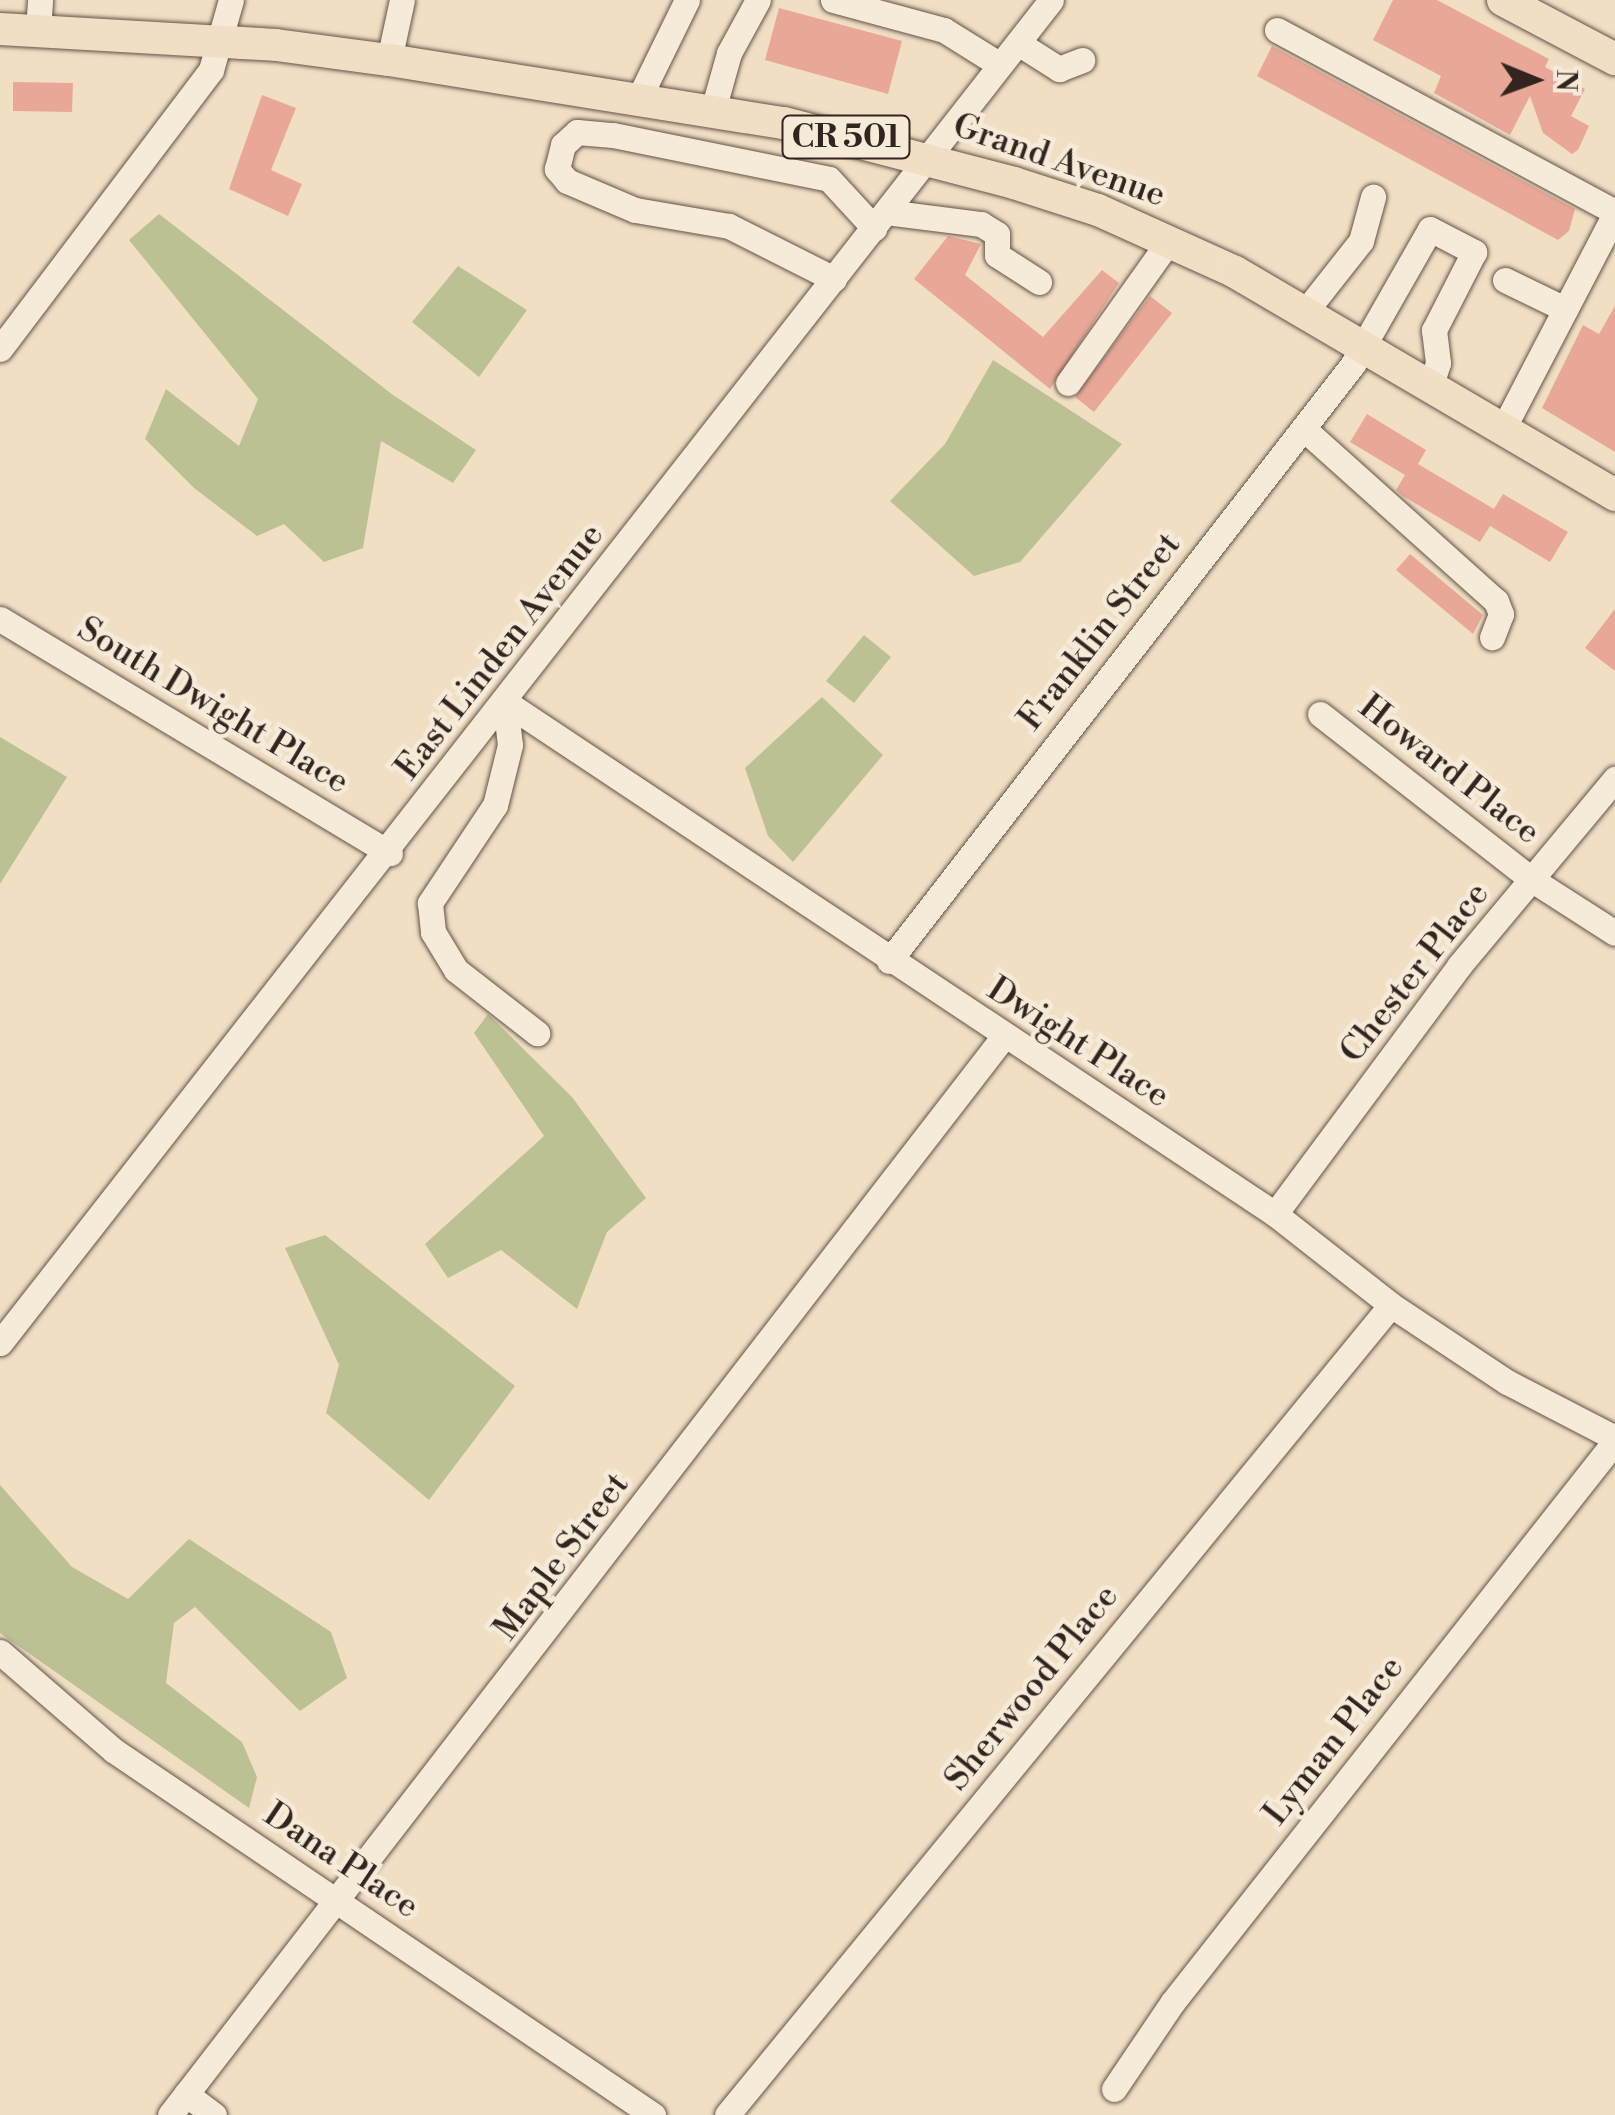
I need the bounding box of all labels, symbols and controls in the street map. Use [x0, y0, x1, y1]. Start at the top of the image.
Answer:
north arrow [1485, 30, 1585, 130]
text: N [1548, 69, 1583, 92]
street label: Grand Avenue [947, 105, 1171, 217]
road number: CR 501 [781, 110, 911, 164]
street label: East Linden Avenue [387, 515, 613, 789]
street label: Franklin Street [1010, 525, 1190, 739]
street label: South Dwight Place [70, 608, 356, 804]
street label: Howard Place [1350, 686, 1548, 854]
street label: Chester Place [1331, 874, 1499, 1072]
street label: Dwight Place [979, 969, 1177, 1117]
street label: Maple Street [485, 1465, 639, 1649]
street label: Sherwood Place [936, 1577, 1128, 1799]
street label: Lyman Place [1255, 1648, 1413, 1834]
street label: Dana Place [255, 1794, 427, 1928]

